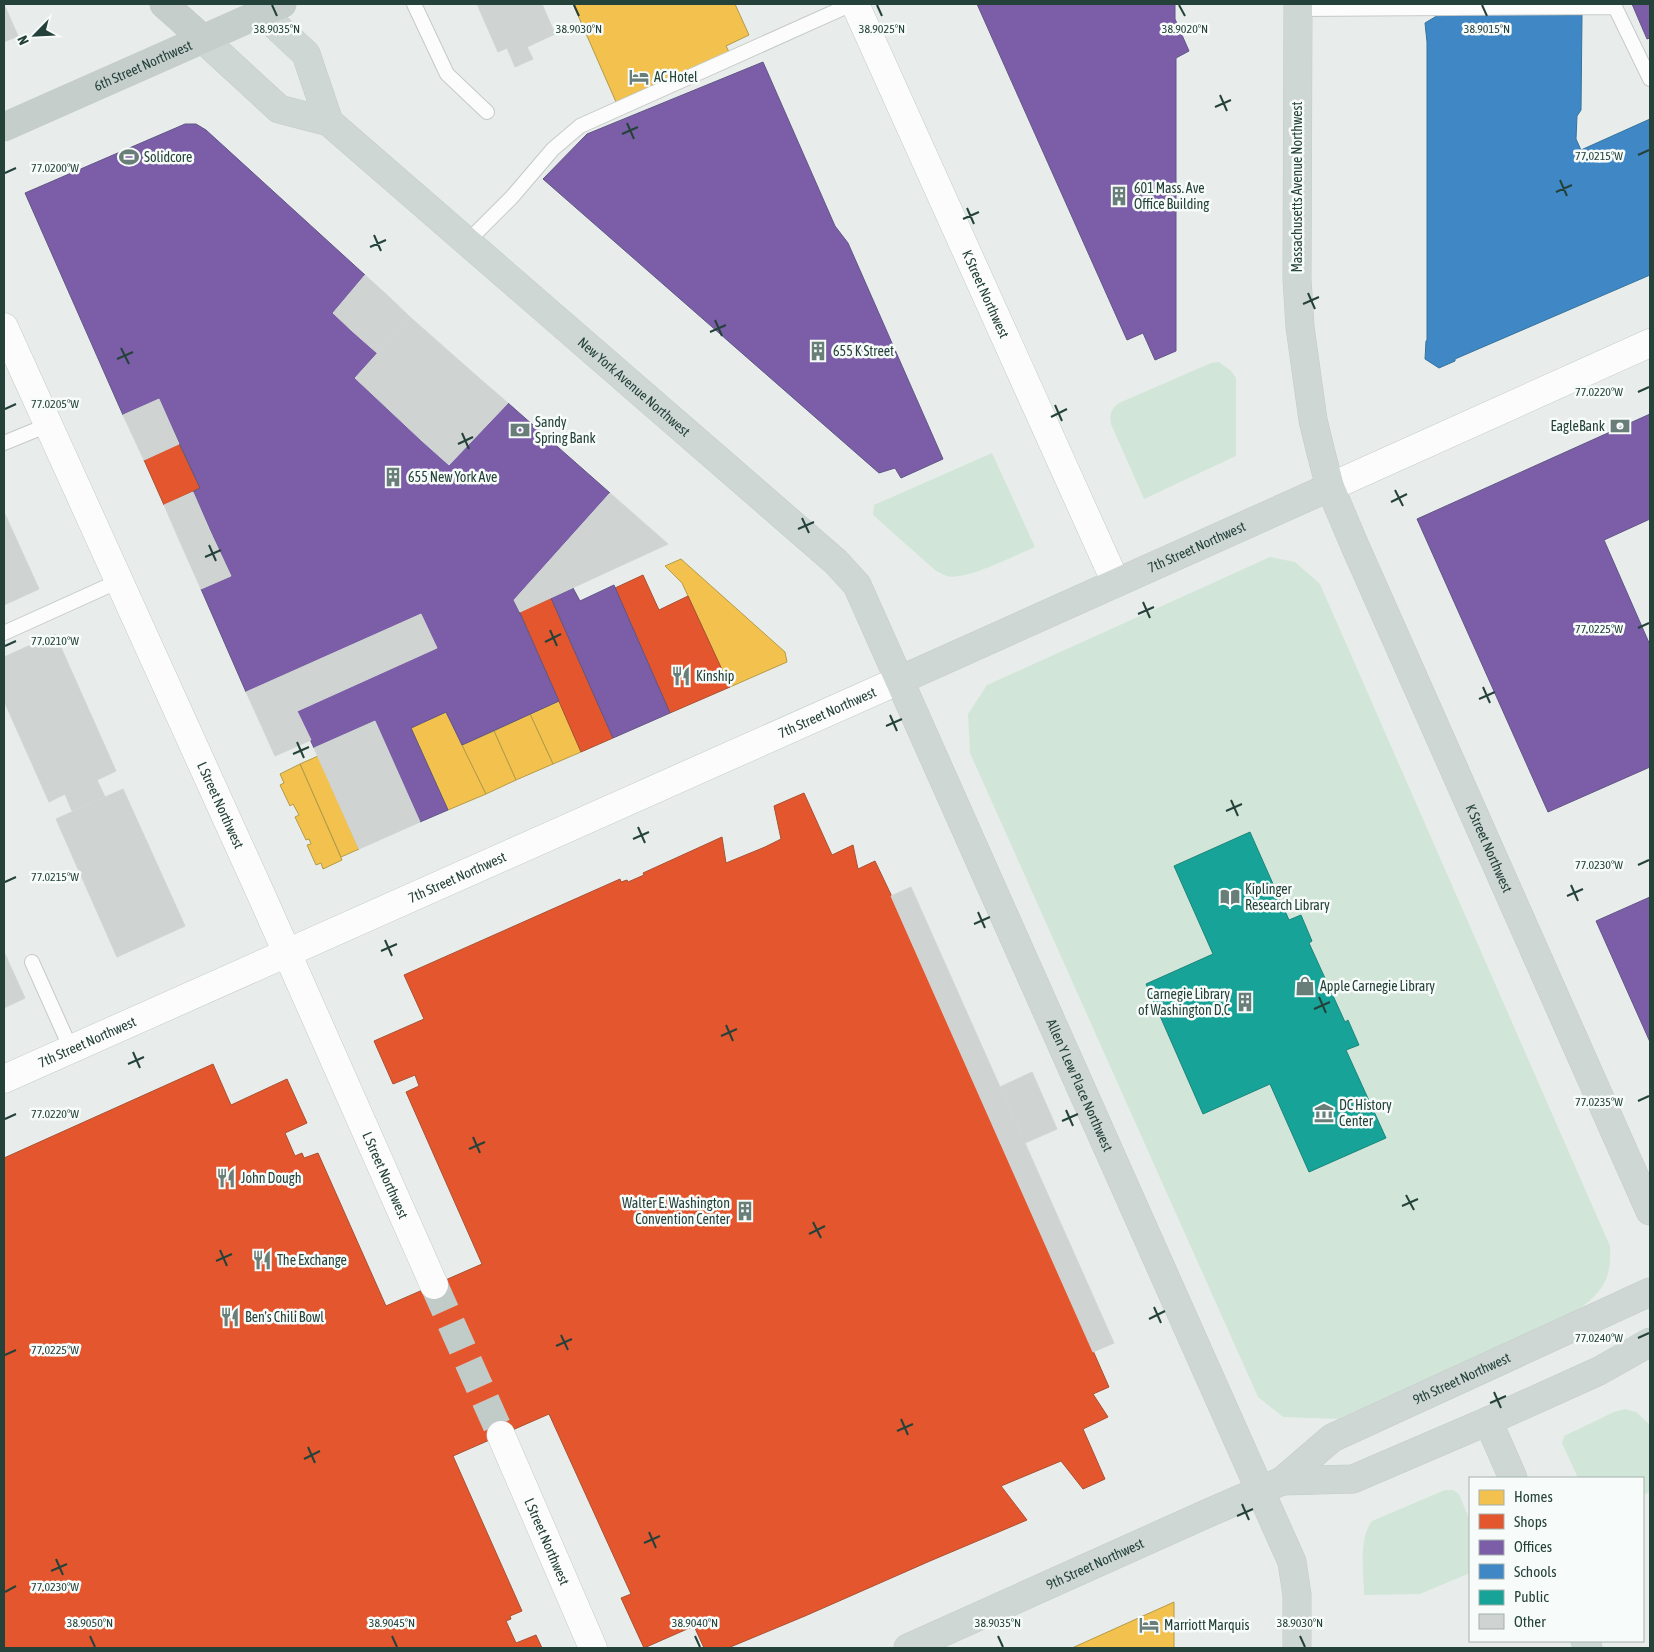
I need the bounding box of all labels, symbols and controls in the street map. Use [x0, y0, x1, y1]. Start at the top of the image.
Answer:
north arrow [10, 10, 60, 60]
text: 38.9035°N [254, 22, 300, 36]
text: 38.9030°N [556, 22, 602, 36]
text: 38.9025°N [859, 22, 905, 36]
text: 38.9020°N [1162, 22, 1208, 36]
text: 38.9015°N [1464, 22, 1510, 36]
text: N [14, 33, 32, 47]
street label: 6th Street Northwest [92, 37, 194, 94]
hotel icon: AC Hotel [628, 66, 650, 88]
place label: AC Hotel [654, 69, 698, 85]
street label: Massachusetts Avenue Northwest [1289, 101, 1305, 273]
sports icon: Solidcore [118, 146, 140, 168]
place label: Solidcore [144, 149, 192, 165]
text: 77.0215°W [1575, 149, 1623, 163]
text: 77.0200°W [31, 161, 79, 175]
place label: 601 Mass. Ave Office Building [1134, 180, 1209, 212]
building icon: 601 Mass. Ave Office Building [1108, 185, 1130, 207]
street label: K Street Northwest [959, 247, 1012, 340]
street label: New York Avenue Northwest [575, 334, 693, 440]
building icon: 655 K Street [807, 340, 829, 362]
place label: 655 K Street [833, 343, 894, 359]
text: 77.0220°W [1575, 385, 1623, 399]
text: 77.0205°W [31, 397, 79, 411]
place label: Sandy Spring Bank [535, 414, 596, 446]
bank icon: EagleBank [1609, 415, 1631, 437]
place label: EagleBank [1550, 418, 1605, 434]
bank icon: Sandy Spring Bank [509, 419, 531, 441]
building icon: 655 New York Ave [382, 466, 404, 488]
place label: 655 New York Ave [408, 469, 497, 485]
street label: 7th Street Northwest [1145, 518, 1248, 576]
text: 77.0225°W [1575, 622, 1623, 636]
text: 77.0210°W [31, 634, 79, 648]
restaurant icon: Kinship [670, 665, 692, 687]
place label: Kinship [696, 668, 735, 684]
street label: 7th Street Northwest [776, 684, 878, 741]
street label: L Street Northwest [194, 759, 247, 851]
street label: K Street Northwest [1463, 802, 1516, 895]
street label: 7th Street Northwest [406, 848, 508, 906]
text: 77.0230°W [1575, 858, 1623, 872]
text: 77.0215°W [31, 870, 79, 884]
place label: Kiplinger Research Library [1245, 881, 1330, 913]
library icon: Kiplinger Research Library [1219, 886, 1241, 908]
shop icon: Apple Carnegie Library [1294, 975, 1316, 997]
place label: Apple Carnegie Library [1320, 978, 1435, 994]
place label: Carnegie Library of Washington D.C [1138, 986, 1231, 1018]
building icon: Carnegie Library of Washington D.C [1234, 991, 1256, 1013]
street label: 7th Street Northwest [36, 1013, 139, 1071]
street label: Allen Y Lew Place Northwest [1043, 1017, 1116, 1154]
text: 77.0235°W [1575, 1095, 1623, 1109]
place label: DC History Center [1339, 1097, 1392, 1129]
museum icon: DC History Center [1313, 1102, 1335, 1124]
text: 77.0220°W [31, 1107, 79, 1121]
street label: L Street Northwest [359, 1129, 412, 1221]
restaurant icon: John Dough [215, 1167, 237, 1189]
place label: John Dough [241, 1170, 302, 1186]
place label: Walter E. Washington Convention Center [622, 1195, 731, 1227]
building icon: Walter E. Washington Convention Center [734, 1200, 756, 1222]
restaurant icon: The Exchange [251, 1249, 273, 1271]
place label: The Exchange [277, 1252, 347, 1268]
restaurant icon: Ben's Chili Bowl [219, 1306, 241, 1328]
place label: Ben's Chili Bowl [245, 1309, 324, 1325]
text: 77.0240°W [1575, 1331, 1623, 1345]
text: 77.0225°W [31, 1343, 79, 1357]
street label: 9th Street Northwest [1410, 1349, 1513, 1408]
legend [1469, 1477, 1644, 1642]
text: Homes [1514, 1488, 1553, 1505]
street label: L Street Northwest [521, 1495, 573, 1588]
text: Shops [1514, 1513, 1547, 1530]
street label: 9th Street Northwest [1044, 1535, 1146, 1593]
text: Offices [1514, 1538, 1552, 1555]
text: Schools [1514, 1563, 1557, 1580]
text: 77.0230°W [31, 1580, 79, 1594]
text: Public [1514, 1588, 1549, 1605]
text: Other [1514, 1613, 1546, 1630]
hotel icon: Marriott Marquis [1138, 1614, 1160, 1636]
text: 38.9050°N [67, 1616, 113, 1630]
text: 38.9045°N [369, 1616, 415, 1630]
text: 38.9040°N [672, 1616, 718, 1630]
text: 38.9035°N [975, 1616, 1021, 1630]
text: 38.9030°N [1277, 1616, 1323, 1630]
place label: Marriott Marquis [1164, 1617, 1250, 1633]

